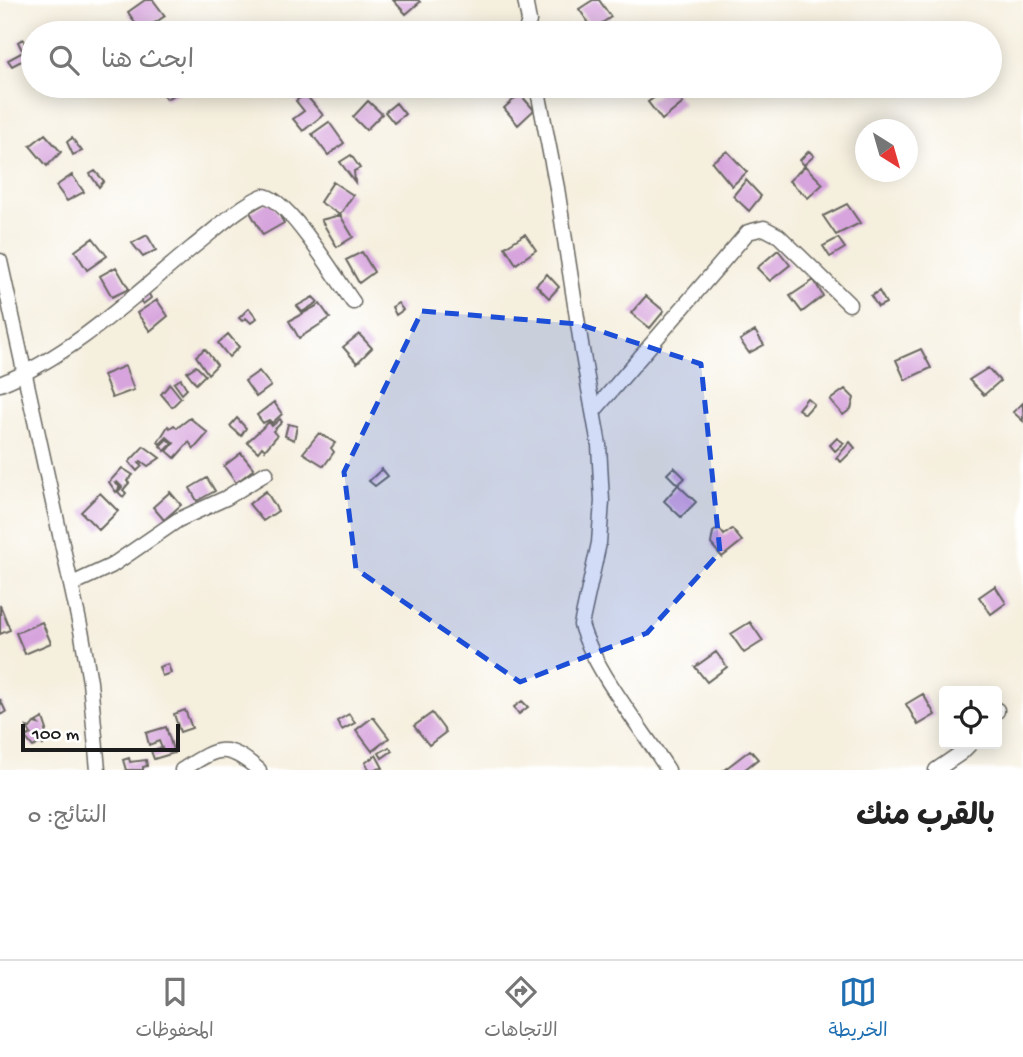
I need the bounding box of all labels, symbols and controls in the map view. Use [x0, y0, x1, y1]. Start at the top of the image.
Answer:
search box [21, 21, 1002, 98]
icon: search [45, 41, 83, 79]
text: ابحث هنا [101, 47, 194, 78]
north arrow [855, 119, 918, 182]
map controls [939, 686, 1002, 749]
button: locate [939, 686, 1002, 749]
scale bar [21, 721, 180, 753]
text: 100 m [32, 724, 79, 747]
text: بالقرب منك [856, 801, 995, 836]
text: النتائج: 0 [28, 804, 107, 831]
tab: المحفوظات [135, 973, 214, 1046]
tab: الاتجاهات [484, 973, 558, 1046]
tab: الخريطة [828, 973, 888, 1046]

